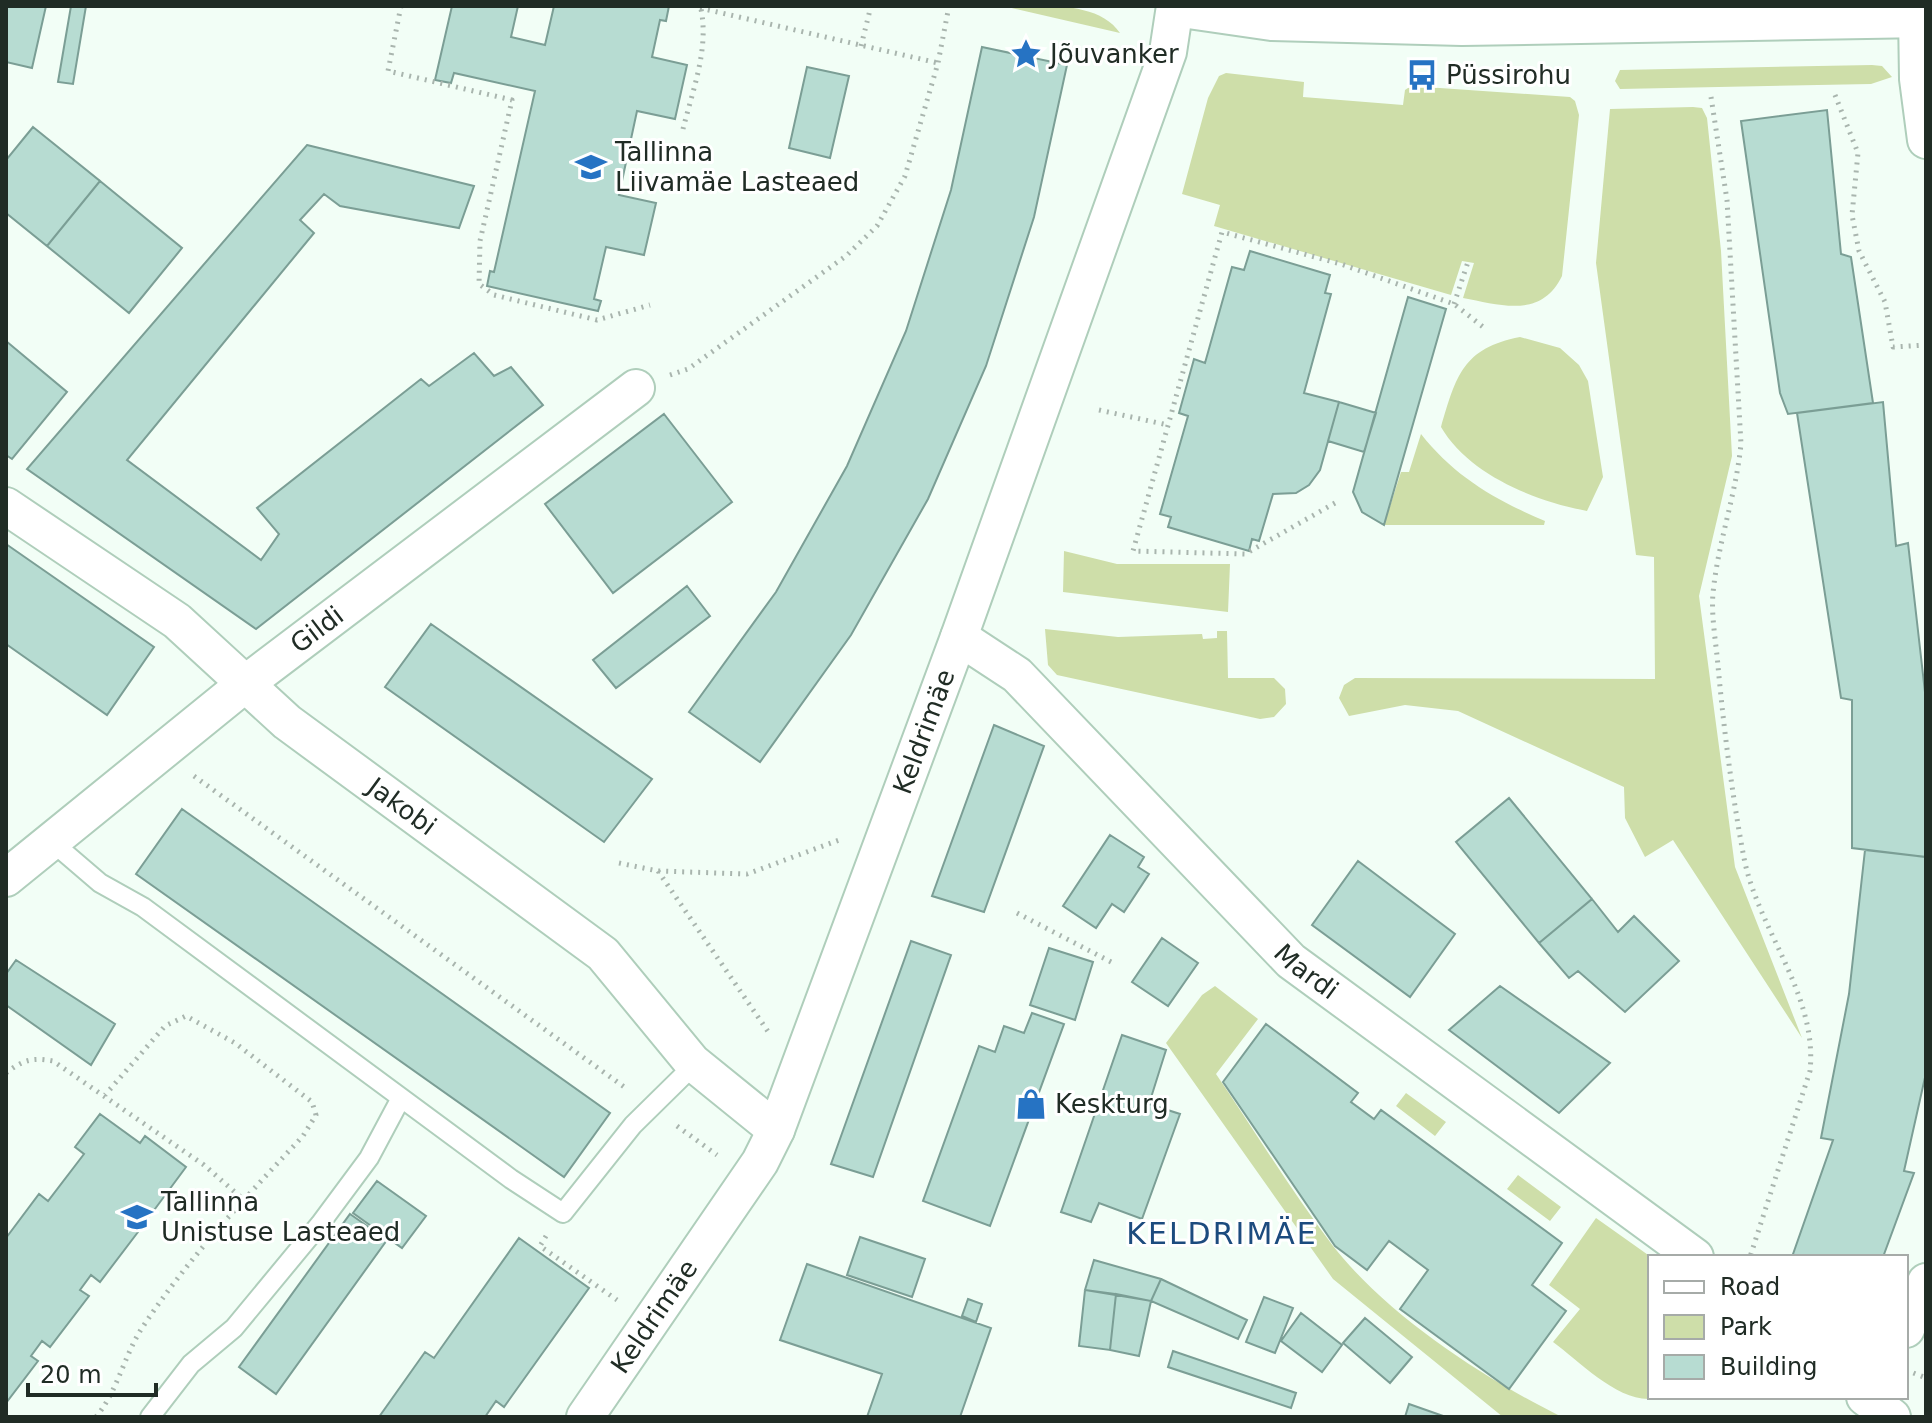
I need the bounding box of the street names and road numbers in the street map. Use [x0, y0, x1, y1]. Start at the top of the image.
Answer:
street label: Gildi [285, 600, 349, 659]
street label: Keldrimäe [887, 665, 961, 798]
street label: Jakobi [360, 770, 442, 841]
street label: Mardi [1268, 938, 1344, 1005]
street label: Keldrimäe [605, 1254, 703, 1379]

